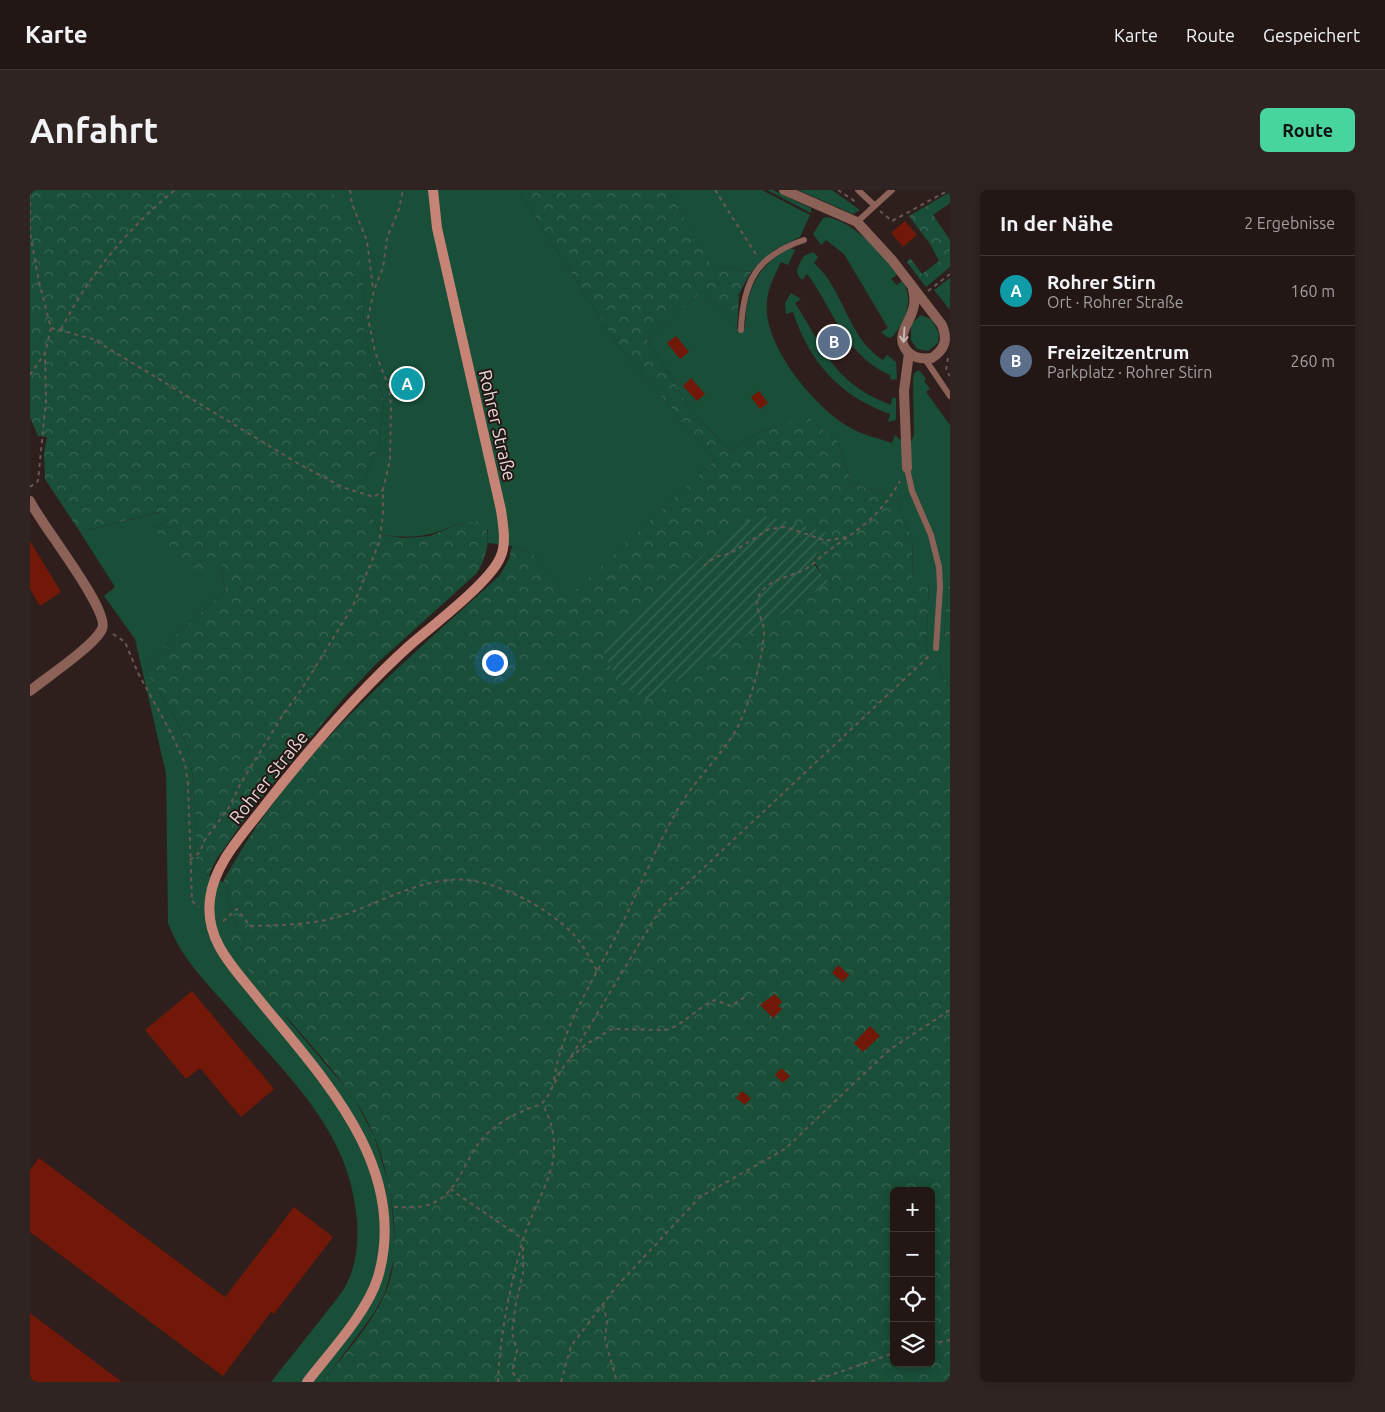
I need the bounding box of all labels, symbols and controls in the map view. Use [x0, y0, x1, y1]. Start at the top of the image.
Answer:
text: Karte [25, 21, 87, 48]
text: Karte [1114, 25, 1158, 45]
text: Route [1186, 25, 1235, 45]
text: Gespeichert [1263, 25, 1360, 45]
button: Route [1260, 108, 1355, 152]
text: Anfahrt [30, 110, 158, 150]
text: In der Nähe [1000, 211, 1113, 235]
text: 2 Ergebnisse [1244, 214, 1335, 232]
text: Rohrer Stirn [1047, 271, 1156, 293]
text: A [1010, 282, 1022, 300]
text: 160 m [1290, 282, 1335, 300]
text: Ort · Rohrer Straße [1047, 293, 1184, 311]
pin: B [818, 323, 850, 361]
one-way arrow [899, 327, 909, 343]
text: Freizeitzentrum [1047, 341, 1189, 363]
text: B [1011, 352, 1021, 370]
text: 260 m [1290, 352, 1335, 370]
text: Parkplatz · Rohrer Stirn [1047, 363, 1212, 381]
pin: A [391, 365, 423, 403]
street label: Rohrer Straße [476, 368, 520, 482]
your location [482, 650, 508, 676]
street label: Rohrer Straße [225, 727, 311, 827]
map controls [890, 1187, 935, 1367]
button: + [890, 1187, 935, 1232]
button: − [890, 1232, 935, 1277]
button: locate [890, 1277, 935, 1322]
button: layers [890, 1322, 935, 1367]

